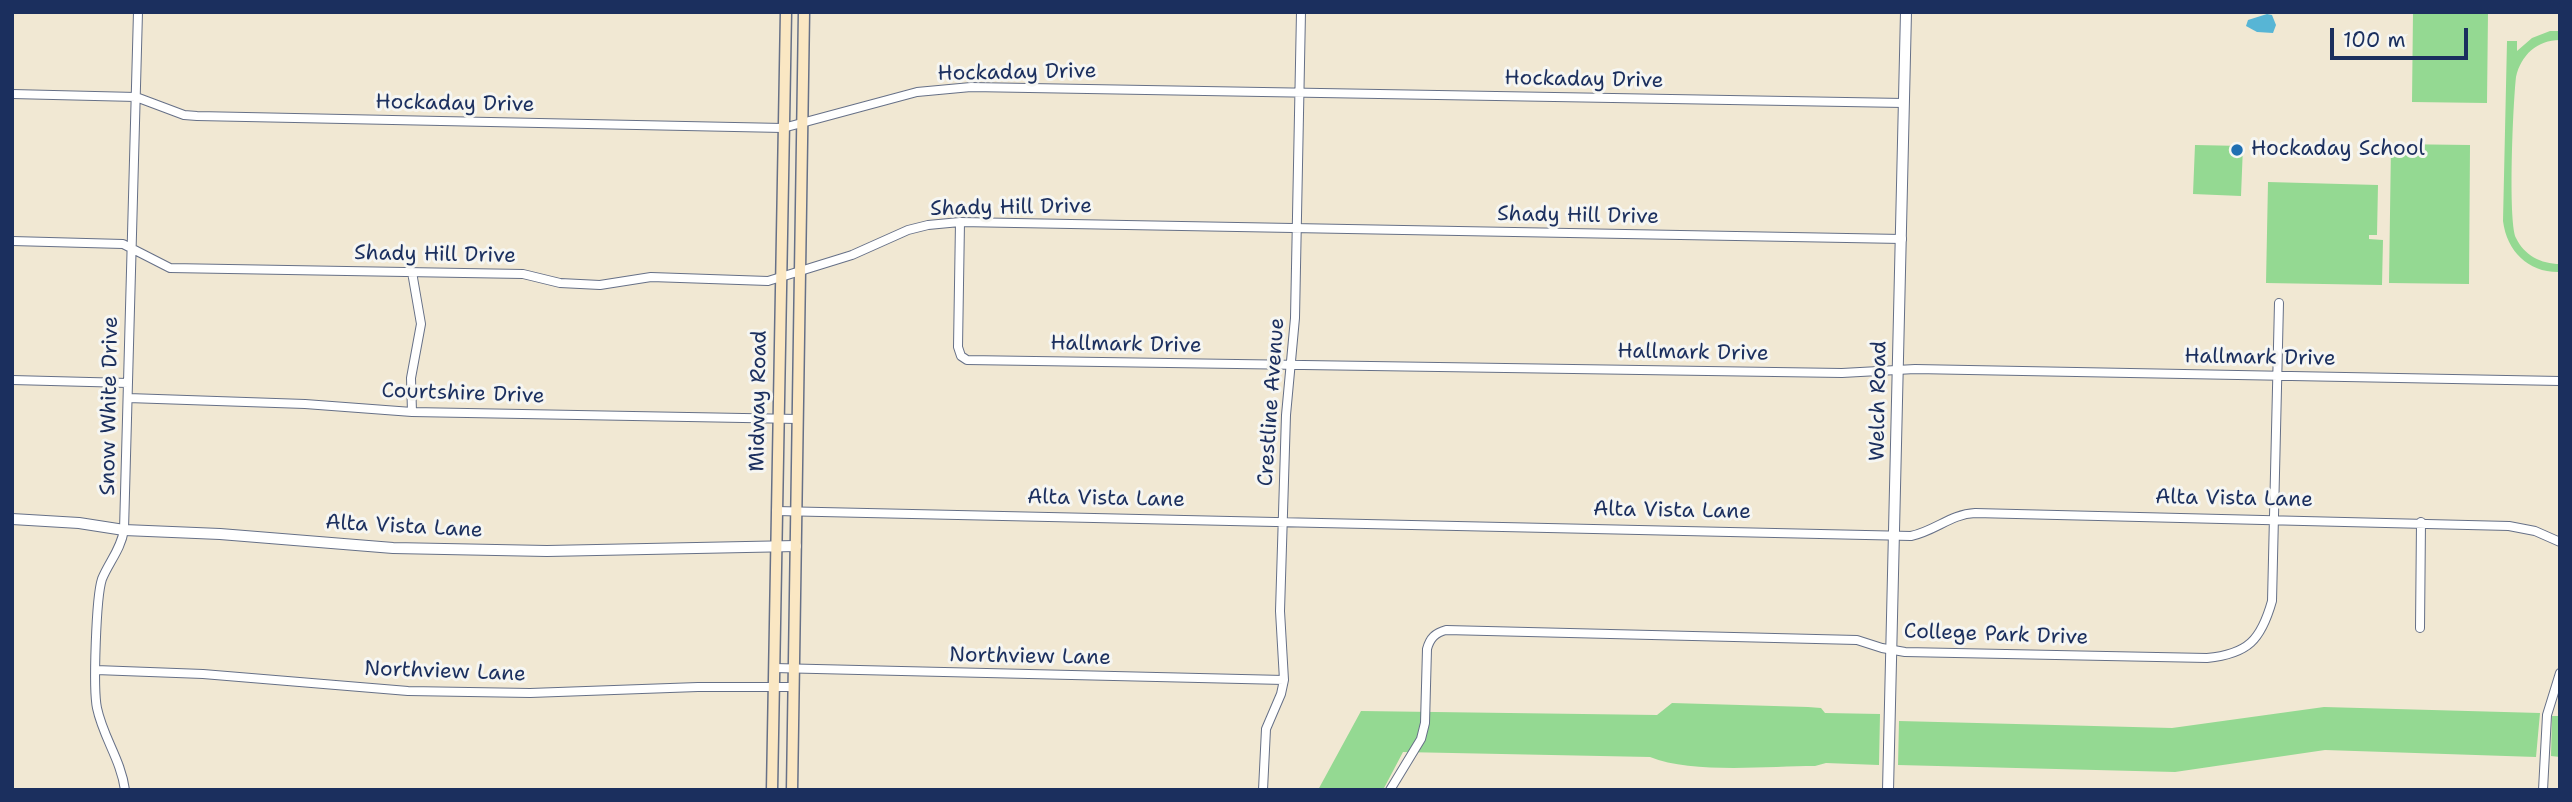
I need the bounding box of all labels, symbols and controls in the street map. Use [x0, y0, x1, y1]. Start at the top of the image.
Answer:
scale bar [2334, 14, 2472, 58]
text: 100 m [2343, 26, 2406, 54]
street label: Hockaday Drive [937, 59, 1097, 87]
street label: Hockaday Drive [1504, 66, 1664, 94]
street label: Hockaday Drive [375, 90, 535, 118]
place label: Hockaday School [2251, 137, 2425, 163]
marker: Hockaday School [2229, 142, 2245, 158]
street label: Shady Hill Drive [930, 194, 1092, 222]
street label: Shady Hill Drive [1497, 202, 1659, 230]
street label: Shady Hill Drive [354, 241, 516, 269]
street label: Snow White Drive [96, 316, 124, 496]
street label: Crestline Avenue [1254, 317, 1290, 487]
street label: Midway Road [745, 330, 773, 472]
street label: Hallmark Drive [1050, 331, 1202, 359]
street label: Hallmark Drive [1617, 339, 1769, 367]
street label: Welch Road [1865, 341, 1893, 461]
street label: Hallmark Drive [2184, 344, 2336, 372]
street label: Courtshire Drive [381, 379, 545, 409]
street label: Alta Vista Lane [1027, 485, 1185, 513]
street label: Alta Vista Lane [2155, 485, 2313, 513]
street label: Alta Vista Lane [1593, 497, 1751, 525]
street label: Alta Vista Lane [325, 510, 483, 544]
street label: College Park Drive [1903, 619, 2089, 651]
street label: Northview Lane [949, 643, 1111, 671]
street label: Northview Lane [364, 657, 526, 687]

